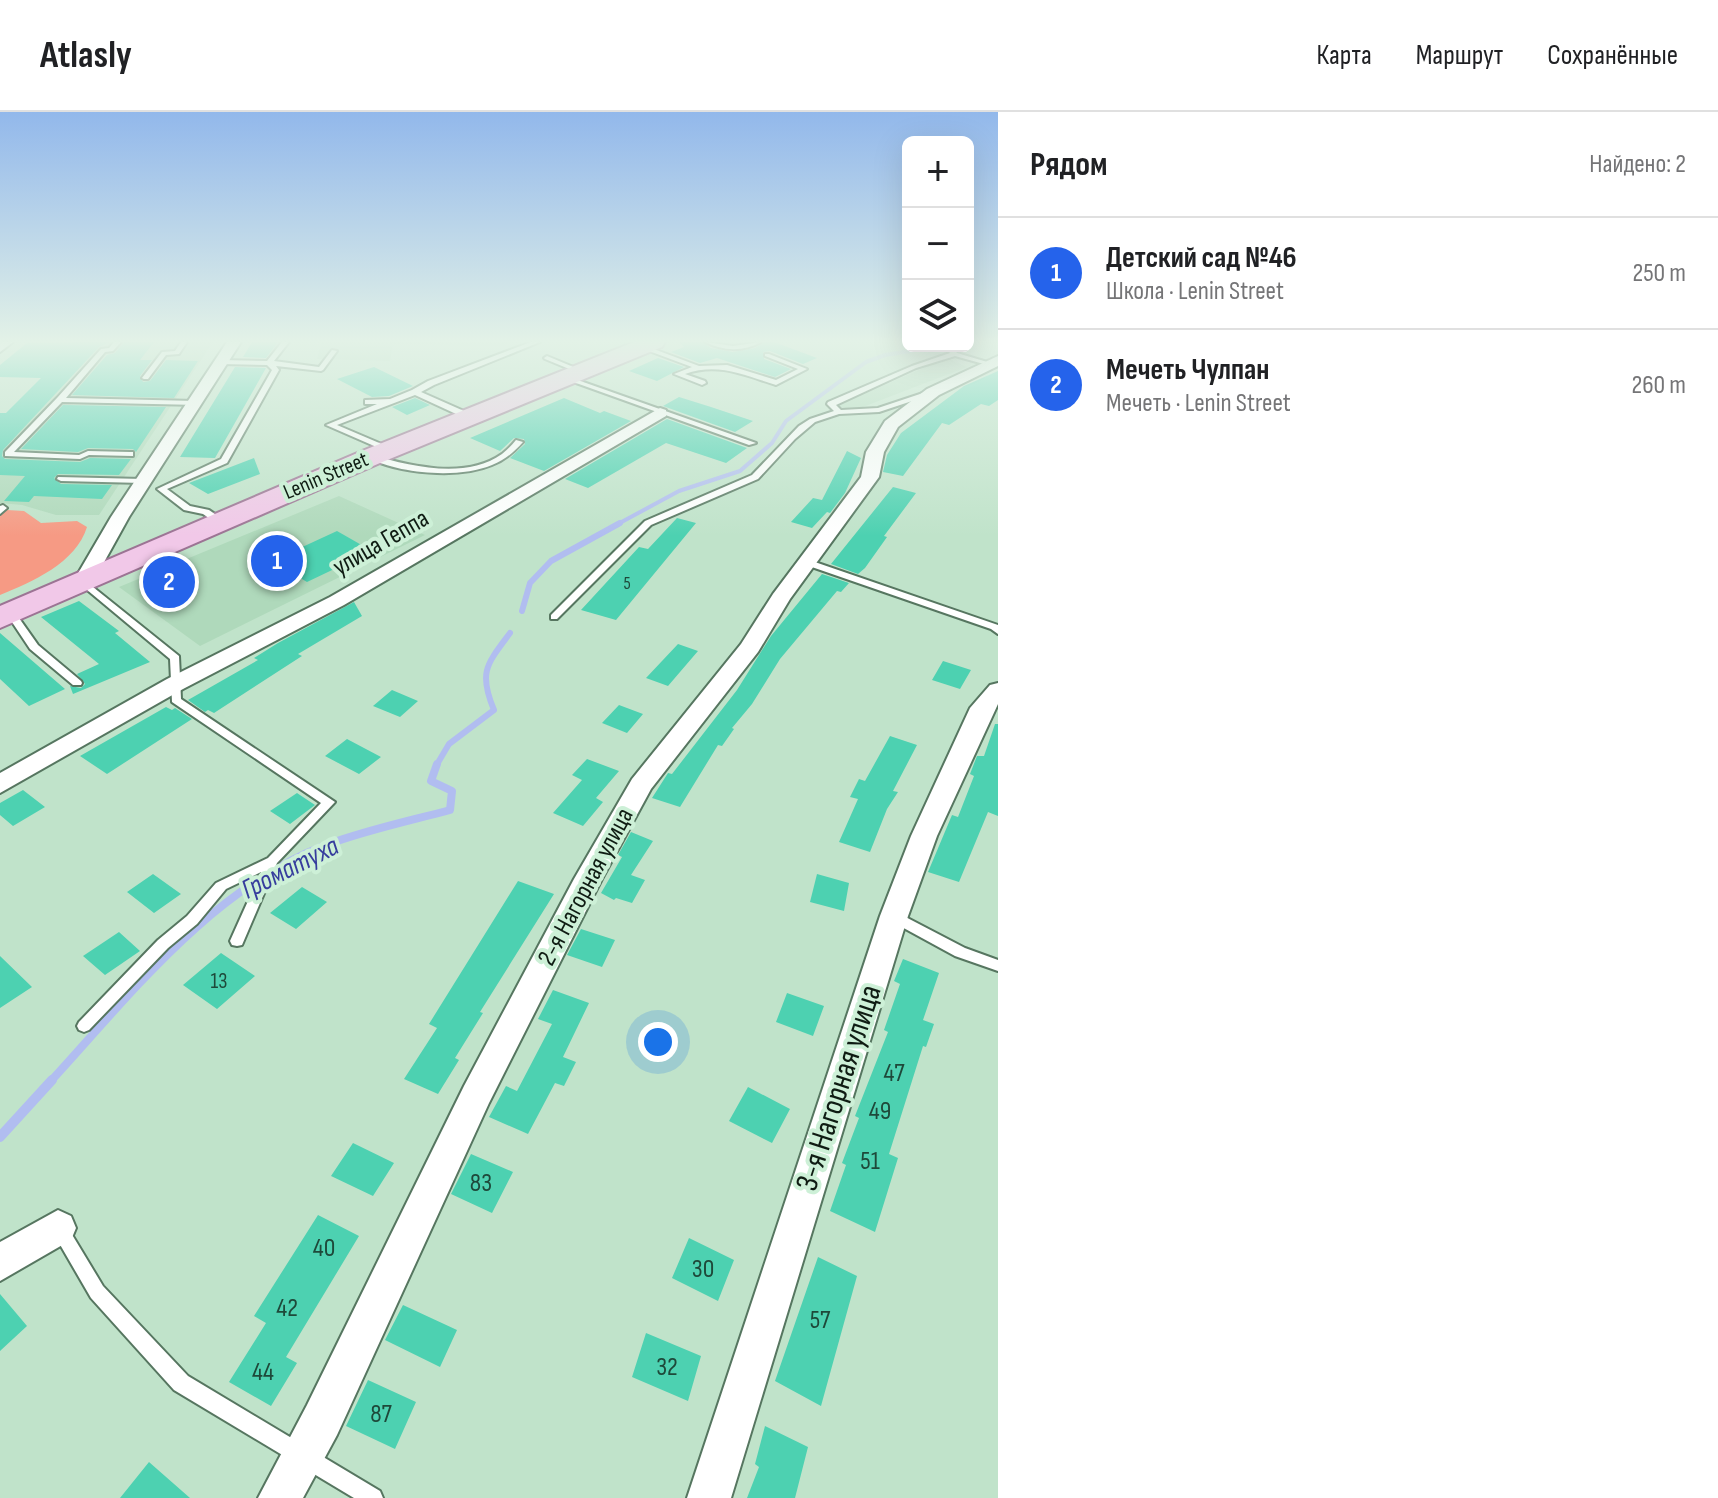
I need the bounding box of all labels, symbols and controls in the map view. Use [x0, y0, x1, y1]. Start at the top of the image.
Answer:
text: Atlasly [40, 33, 132, 78]
text: Карта [1317, 39, 1372, 72]
text: Маршрут [1416, 39, 1503, 72]
text: Сохранённые [1547, 39, 1678, 72]
map controls [902, 136, 974, 352]
button: + [902, 136, 974, 208]
text: Рядом [1030, 144, 1108, 185]
text: Найдено: 2 [1589, 149, 1686, 180]
button: − [902, 208, 974, 280]
text: Детский сад №46 [1106, 240, 1297, 276]
text: 1 [1051, 258, 1061, 289]
text: 250 m [1632, 258, 1686, 289]
text: Школа · Lenin Street [1106, 276, 1284, 307]
button: layers [902, 280, 974, 352]
text: Мечеть Чулпан [1106, 352, 1269, 388]
text: 2 [1050, 370, 1062, 401]
text: 260 m [1631, 370, 1686, 401]
text: Мечеть · Lenin Street [1106, 388, 1291, 419]
street label: Lenin Street [279, 446, 373, 506]
street label: улица Геппа [328, 503, 434, 583]
pin: 1 [251, 531, 303, 591]
pin: 2 [143, 552, 195, 612]
house number: 5 [623, 573, 631, 594]
street label: 2-я Нагорная улица [531, 803, 641, 971]
water label: Громатуха [236, 829, 345, 906]
house number: 13 [211, 968, 227, 995]
street label: 3-я Нагорная улица [787, 980, 891, 1196]
your location [638, 1022, 678, 1062]
house number: 47 [883, 1058, 905, 1089]
house number: 49 [869, 1096, 891, 1127]
house number: 51 [860, 1146, 880, 1177]
house number: 83 [470, 1168, 492, 1199]
house number: 40 [313, 1233, 335, 1264]
house number: 30 [692, 1254, 714, 1285]
house number: 42 [276, 1293, 298, 1324]
house number: 57 [810, 1305, 831, 1336]
house number: 32 [656, 1352, 678, 1383]
house number: 44 [252, 1357, 274, 1388]
house number: 87 [370, 1399, 392, 1430]

